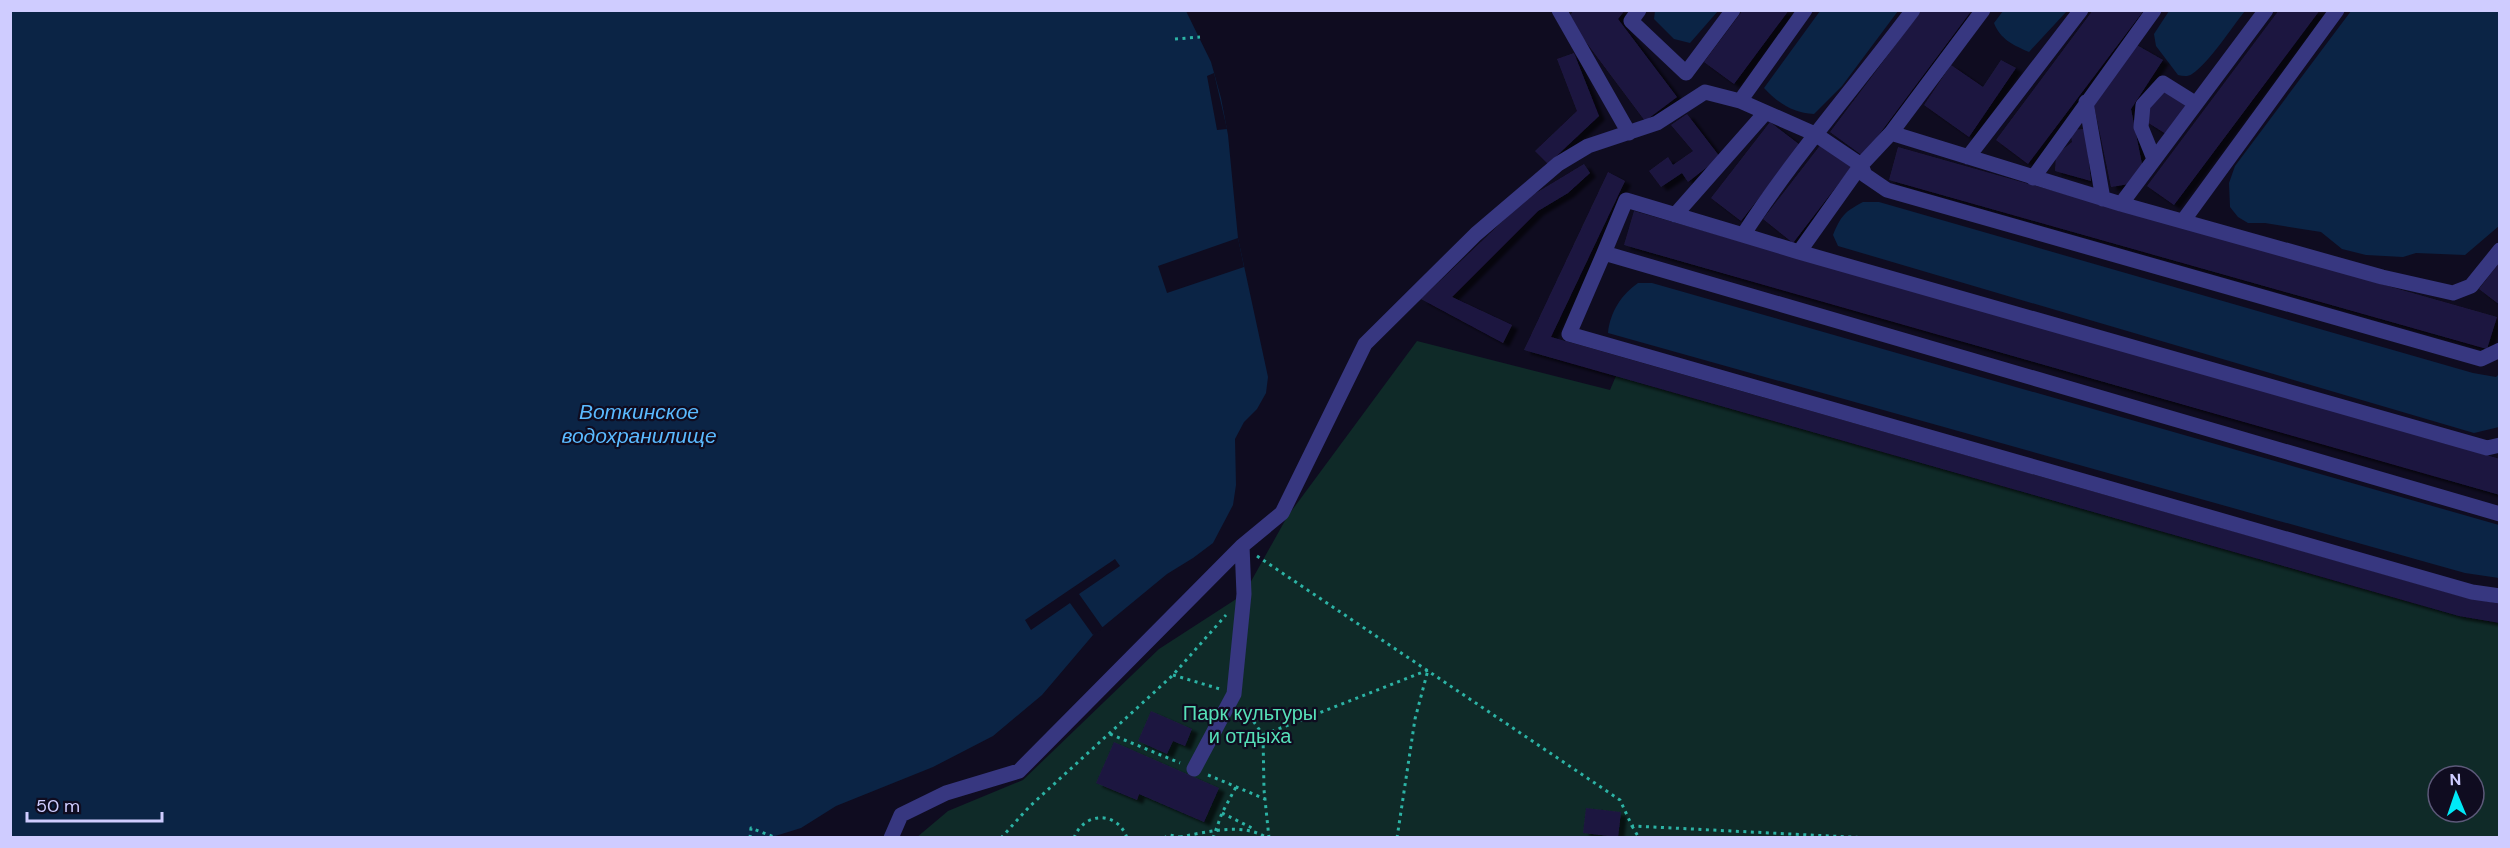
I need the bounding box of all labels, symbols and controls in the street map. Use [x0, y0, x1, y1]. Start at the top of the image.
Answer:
water label: Воткинское водохранилище [561, 398, 717, 450]
park label: Парк культуры и отдыха [1183, 700, 1317, 749]
north arrow [2426, 764, 2486, 824]
text: N [2449, 769, 2462, 790]
scale bar [27, 785, 162, 823]
text: 50 m [36, 794, 80, 818]

